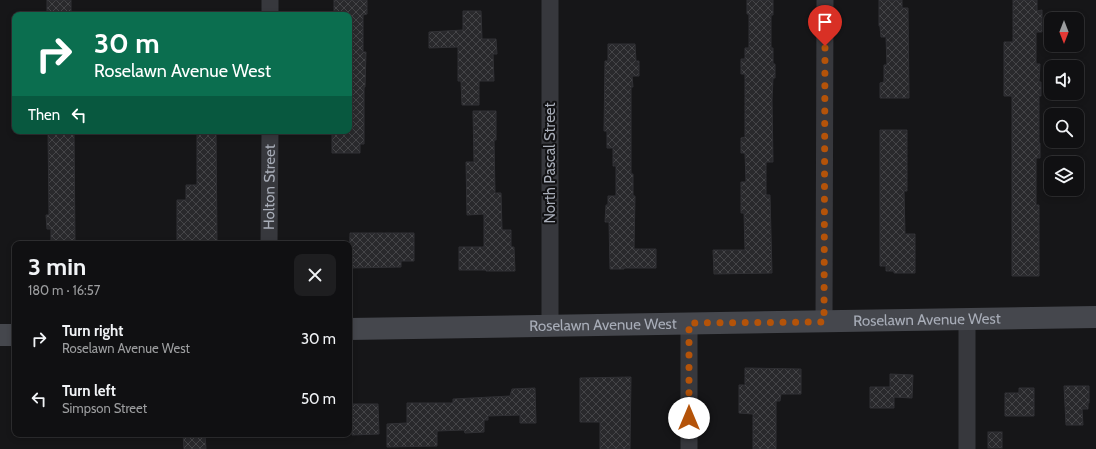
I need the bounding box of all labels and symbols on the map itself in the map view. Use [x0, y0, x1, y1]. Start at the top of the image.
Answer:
pin [808, 5, 842, 46]
north arrow [1044, 12, 1084, 52]
street label: North Pascal Street [541, 102, 559, 224]
street label: Holton Street [260, 144, 279, 230]
street label: Roselawn Avenue West [853, 310, 1001, 330]
street label: Roselawn Avenue West [529, 315, 677, 335]
position arrow [668, 397, 710, 439]

